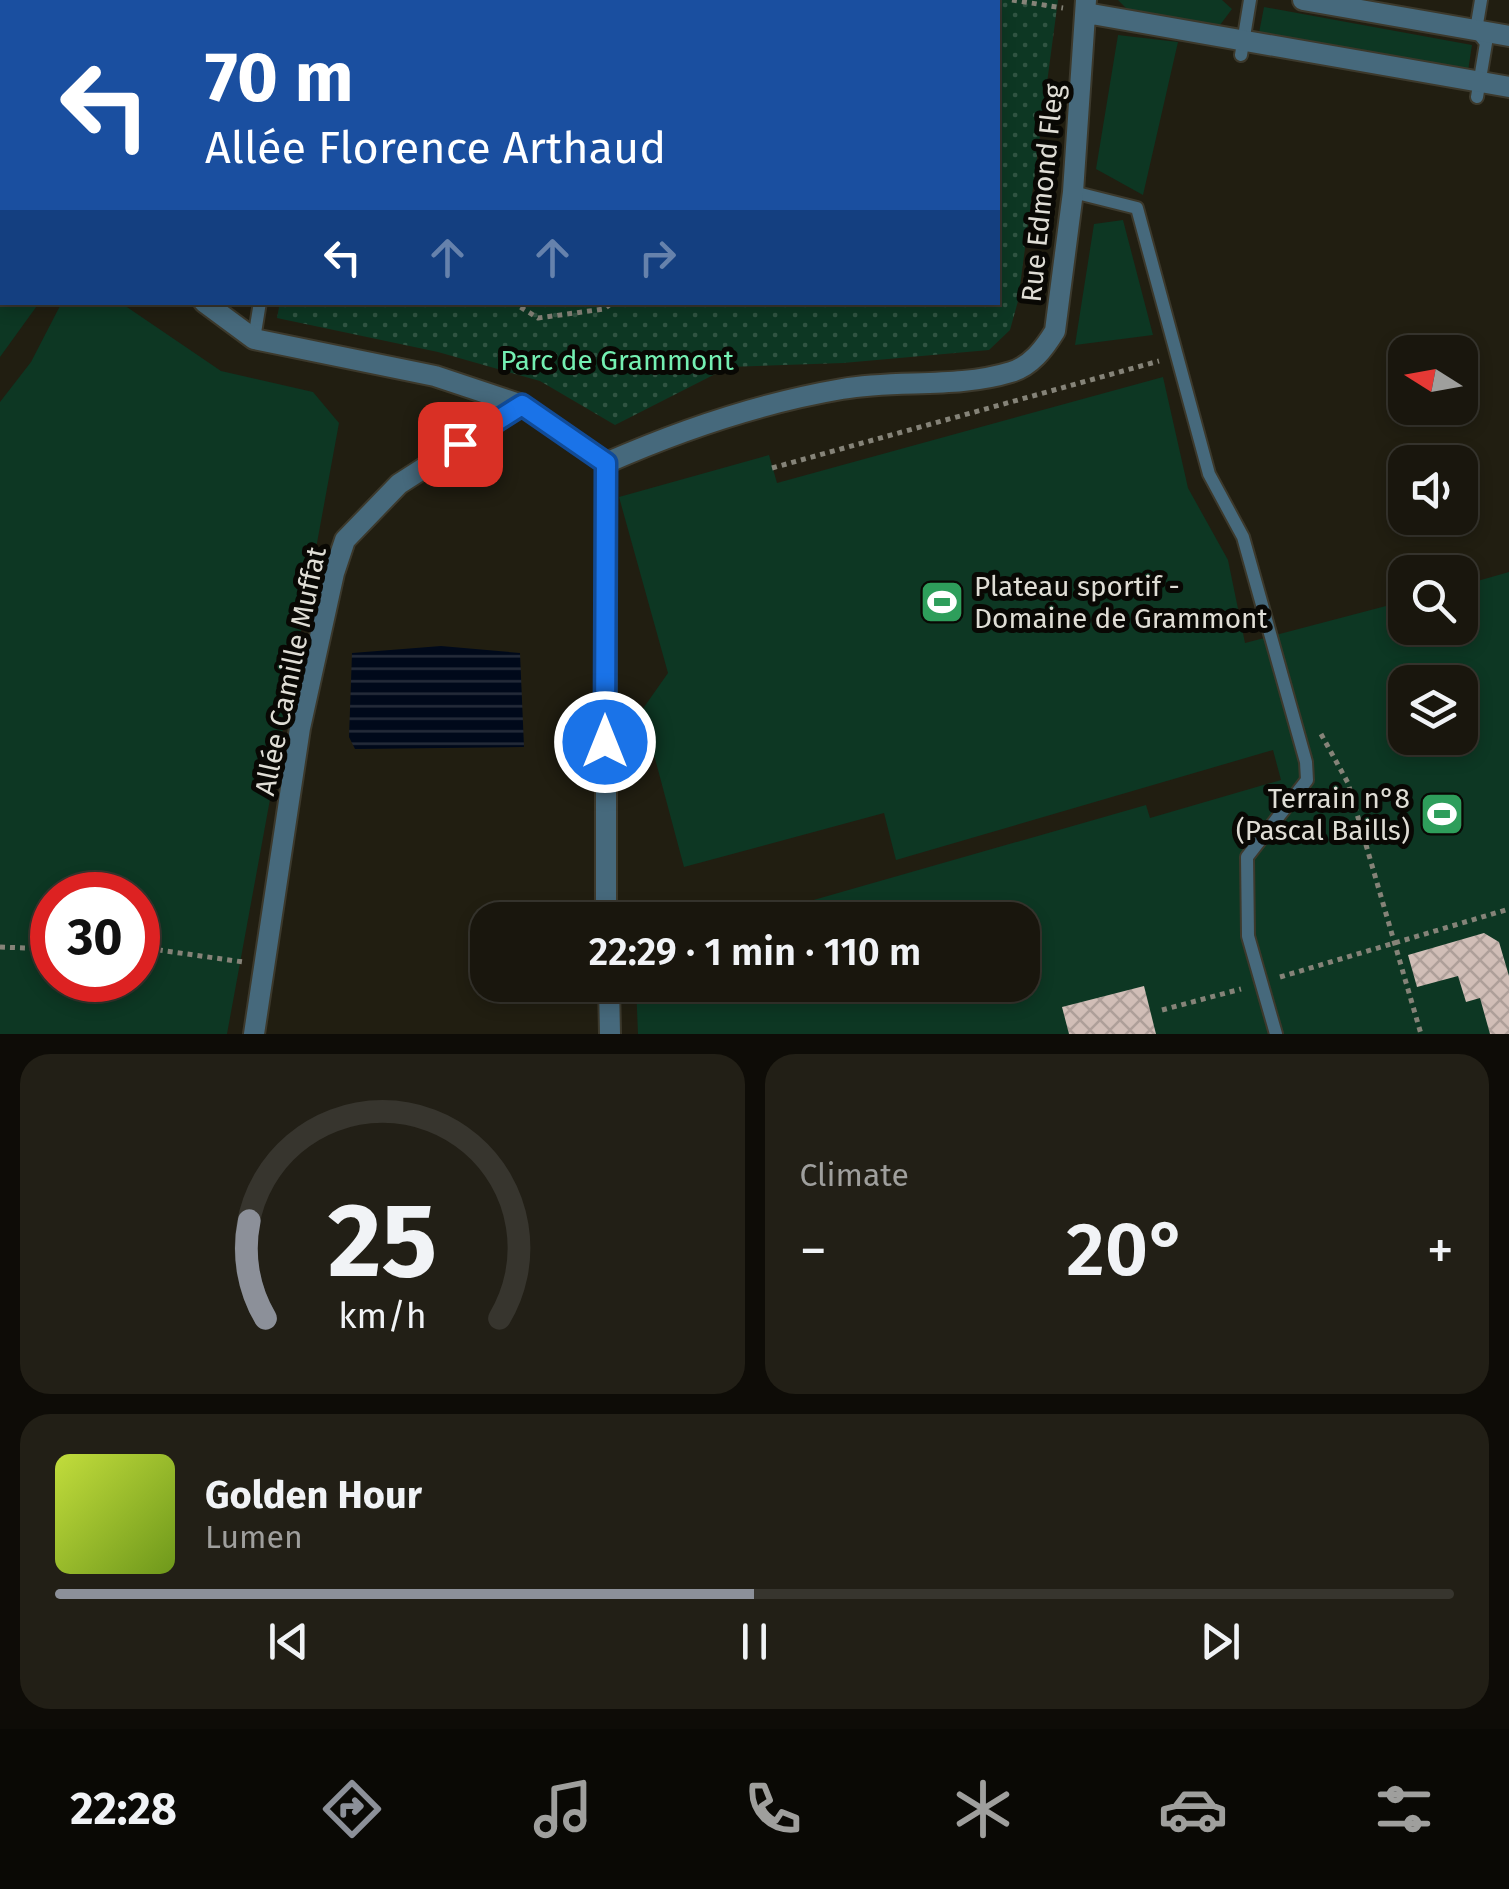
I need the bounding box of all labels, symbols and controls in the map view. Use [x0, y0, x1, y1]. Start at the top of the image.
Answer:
text: 70 m [205, 36, 354, 120]
icon: left [40, 40, 170, 170]
street label: Rue Edmond Fleg [1015, 82, 1070, 304]
text: Allée Florence Arthaud [205, 121, 666, 175]
icon: left [315, 230, 370, 285]
icon: ahead [420, 230, 475, 285]
icon: ahead [525, 230, 580, 285]
icon: right [630, 230, 685, 285]
north arrow [1388, 335, 1478, 425]
map controls [1388, 335, 1478, 755]
park label: Parc de Grammont [500, 344, 735, 377]
pin [418, 402, 503, 487]
icon: arrive [433, 417, 488, 472]
button: sound [1388, 445, 1478, 535]
street label: Allée Camille Muffat [248, 543, 333, 798]
button: search [1388, 555, 1478, 645]
place label: Plateau sportif - Domaine de Grammont [974, 570, 1269, 635]
sports icon: Plateau sportif - Domaine de Grammont [919, 579, 965, 625]
button: layers [1388, 665, 1478, 755]
position arrow [553, 690, 657, 794]
place label: Terrain n°8 (Pascal Baills) [1236, 782, 1410, 847]
sports icon: Terrain n°8 (Pascal Baills) [1419, 791, 1465, 837]
speed limit sign: 30 [30, 872, 160, 1002]
text: 22:29 · 1 min · 110 m [589, 929, 921, 975]
text: Climate [800, 1156, 909, 1194]
text: 25 [327, 1179, 437, 1304]
text: 20° [1066, 1205, 1187, 1295]
text: − [800, 1218, 827, 1284]
text: + [1427, 1218, 1454, 1284]
text: km/h [338, 1295, 426, 1337]
text: Golden Hour [205, 1472, 422, 1518]
text: Lumen [205, 1518, 303, 1556]
icon: previous [261, 1614, 316, 1669]
icon: pause [727, 1614, 782, 1669]
icon: next [1193, 1614, 1248, 1669]
icon: directions [317, 1774, 387, 1844]
icon: music [528, 1774, 598, 1844]
icon: phone [738, 1774, 808, 1844]
icon: climate [948, 1774, 1018, 1844]
icon: car [1158, 1774, 1228, 1844]
icon: filters [1369, 1774, 1439, 1844]
text: 22:28 [70, 1782, 177, 1836]

